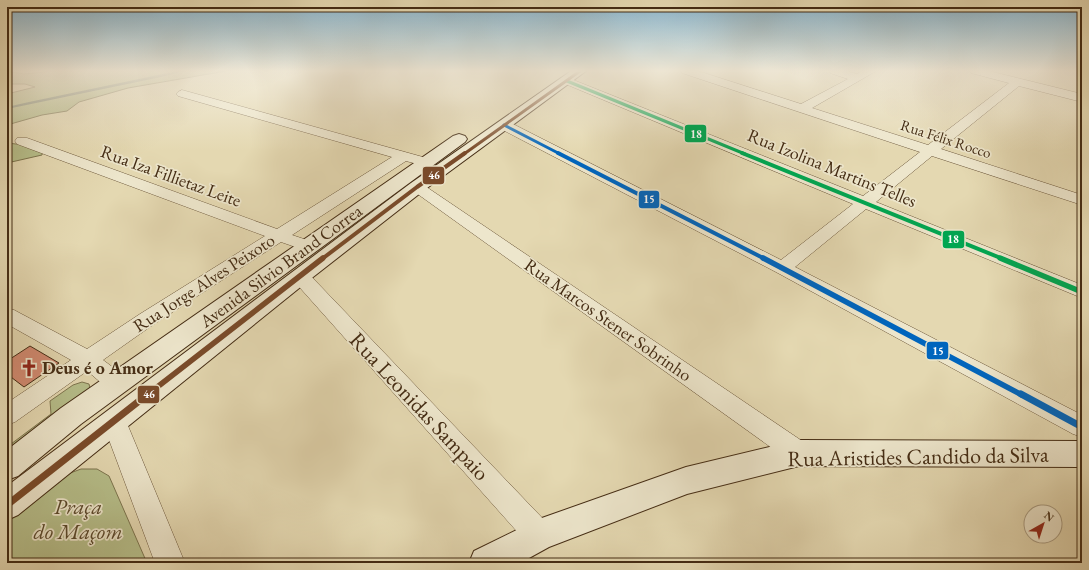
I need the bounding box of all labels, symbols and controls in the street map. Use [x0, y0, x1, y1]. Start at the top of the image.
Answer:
street label: Rua Félix Rocco [898, 115, 994, 162]
street label: Rua Izolina Martins Telles [744, 123, 920, 212]
line badge: 18 [684, 124, 707, 143]
text: 18 [690, 127, 702, 141]
street label: Rua Iza Fillietaz Leite [98, 139, 245, 212]
line badge: 46 [422, 166, 445, 185]
text: 46 [428, 168, 440, 182]
line badge: 15 [638, 190, 660, 209]
text: 15 [643, 192, 655, 206]
street label: Avenida Silvio Brand Correa [194, 198, 367, 333]
street label: Rua Jorge Alves Peixoto [128, 228, 279, 337]
line badge: 18 [942, 230, 965, 249]
text: 18 [947, 232, 959, 246]
street label: Rua Marcos Stener Sobrinho [520, 253, 697, 386]
street label: Rua Leonidas Sampaio [343, 326, 496, 487]
line badge: 15 [926, 341, 949, 360]
text: 15 [932, 344, 944, 358]
place label: Deus é o Amor [42, 356, 154, 379]
church icon: Deus é o Amor [19, 358, 39, 378]
line badge: 46 [137, 385, 160, 404]
text: 46 [143, 387, 155, 401]
street label: Rua Aristides Candido da Silva [787, 440, 1049, 473]
park label: Praça do Maçom [34, 492, 123, 546]
north arrow [1023, 504, 1063, 544]
text: N [1041, 508, 1057, 525]

